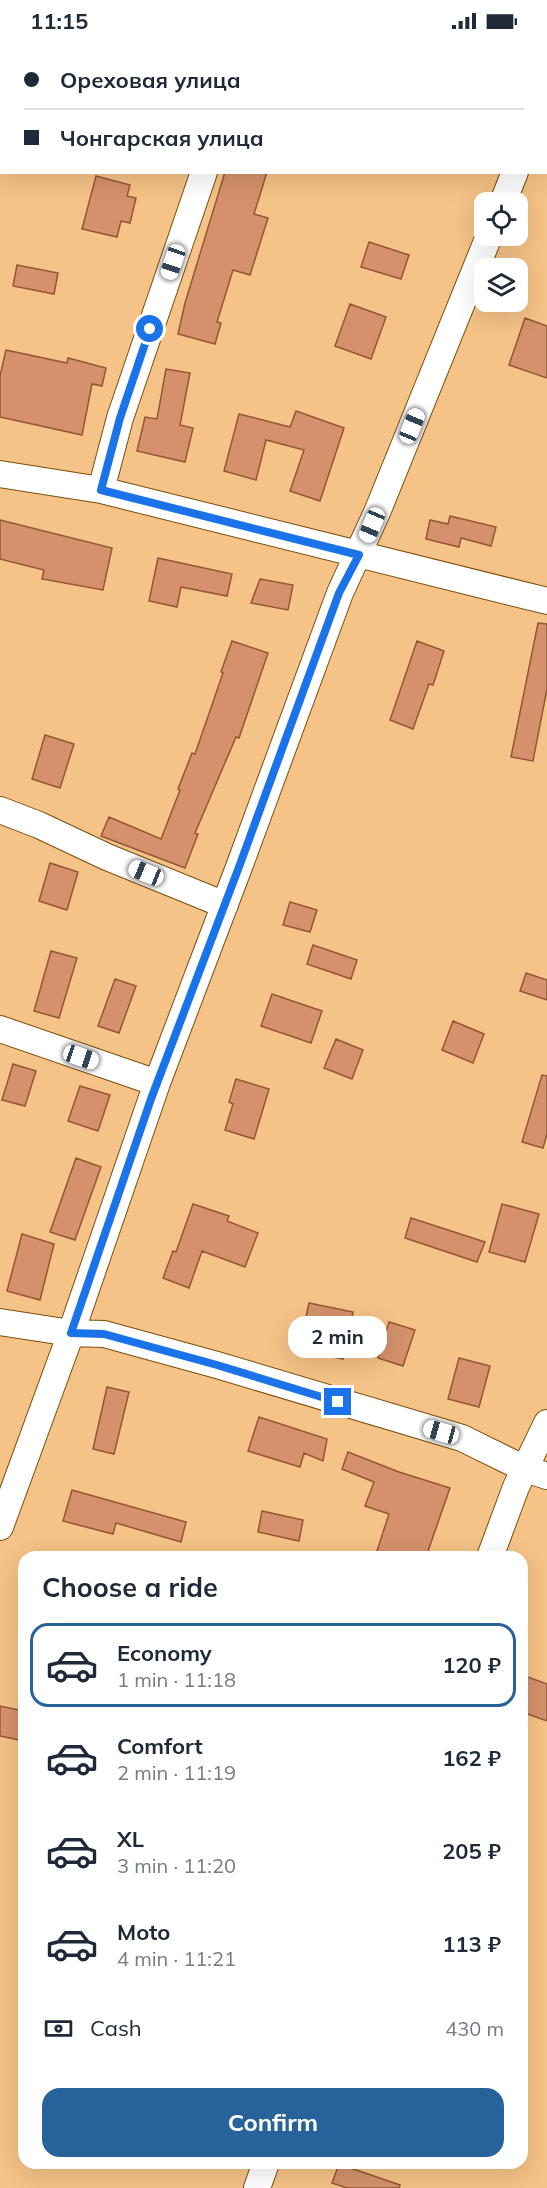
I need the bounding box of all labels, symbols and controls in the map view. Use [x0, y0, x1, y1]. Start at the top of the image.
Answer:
text: 11:15 [30, 7, 88, 35]
text: Ореховая улица [60, 66, 241, 94]
text: Чонгарская улица [60, 124, 264, 152]
map controls [474, 192, 528, 312]
button: locate [474, 192, 528, 246]
car [159, 242, 187, 282]
button: layers [474, 258, 528, 312]
route start [136, 315, 163, 342]
car [397, 406, 427, 446]
car [357, 505, 387, 545]
car [126, 858, 166, 888]
car [61, 1043, 101, 1071]
callout: 2 min [288, 1315, 388, 1357]
text: 2 min [311, 1324, 364, 1349]
route end [324, 1388, 351, 1415]
car [421, 1418, 461, 1446]
text: Choose a ride [42, 1570, 218, 1604]
icon: car [45, 1638, 99, 1692]
text: Economy [117, 1639, 212, 1667]
text: 120 ₽ [442, 1651, 501, 1679]
text: 1 min · 11:18 [117, 1667, 236, 1692]
icon: car [45, 1731, 99, 1785]
text: Comfort [117, 1732, 203, 1760]
text: 162 ₽ [442, 1744, 501, 1772]
text: 2 min · 11:19 [117, 1760, 236, 1785]
icon: car [45, 1824, 99, 1878]
text: XL [117, 1825, 144, 1853]
text: 205 ₽ [442, 1837, 501, 1865]
text: 3 min · 11:20 [117, 1853, 236, 1878]
icon: car [45, 1917, 99, 1971]
text: Moto [117, 1918, 170, 1946]
text: 113 ₽ [442, 1930, 501, 1958]
text: 4 min · 11:21 [117, 1946, 236, 1971]
icon: cash [42, 2012, 75, 2045]
text: Cash [90, 2014, 142, 2042]
text: 430 m [445, 2016, 504, 2041]
button: Confirm [42, 2088, 504, 2157]

